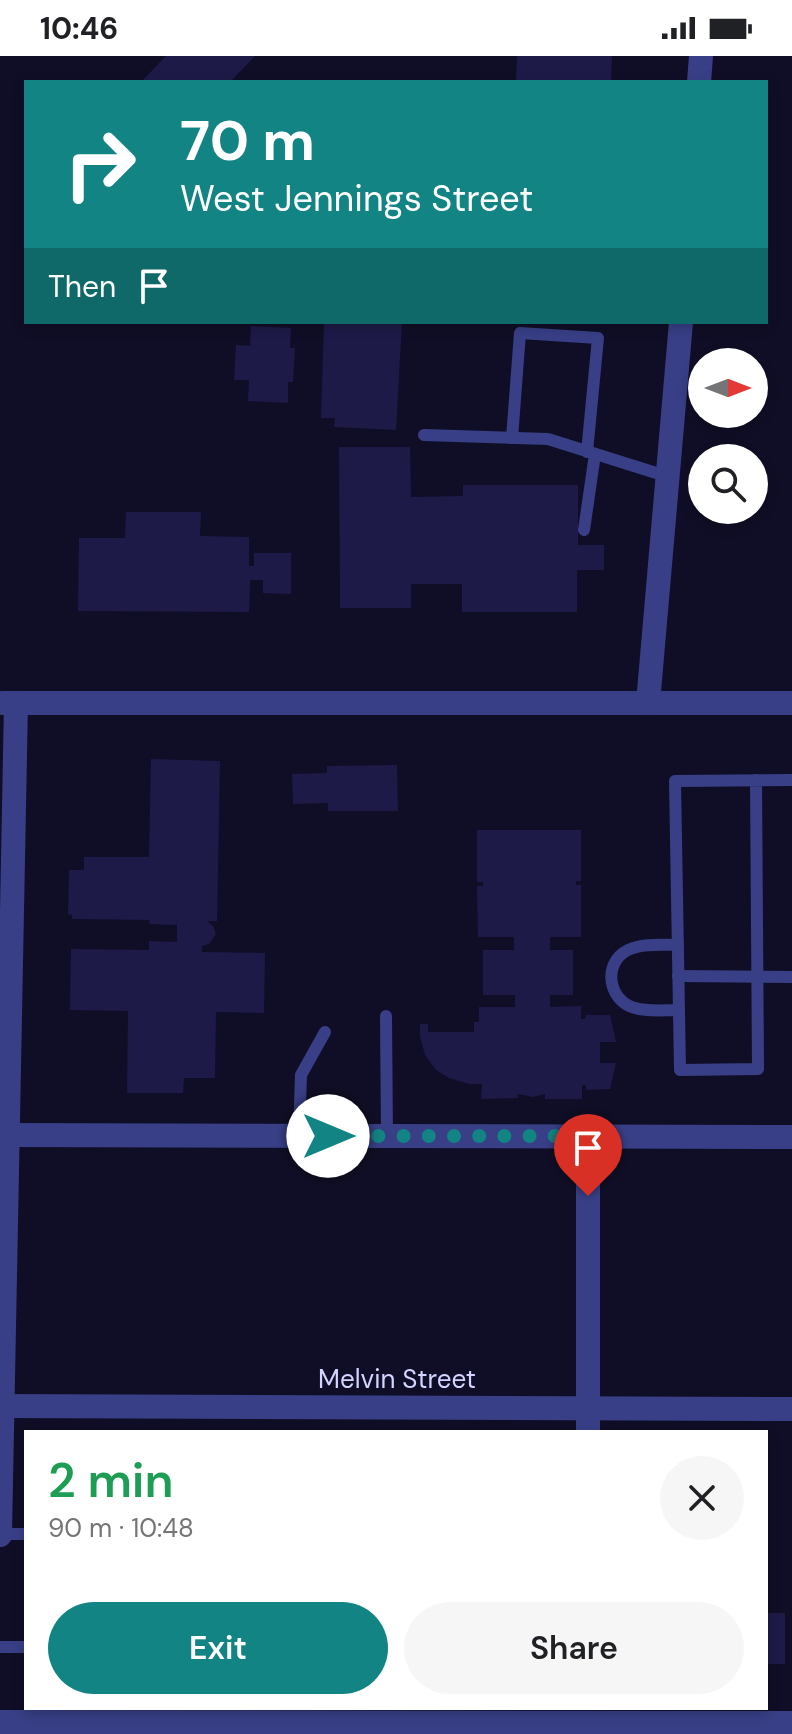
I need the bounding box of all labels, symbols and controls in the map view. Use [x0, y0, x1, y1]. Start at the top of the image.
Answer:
text: 10:46 [40, 9, 118, 48]
text: 70 m [180, 104, 315, 177]
icon: right [48, 112, 152, 216]
text: West Jennings Street [180, 175, 533, 222]
icon: arrive [132, 264, 176, 308]
text: Then [48, 267, 116, 306]
north arrow [688, 348, 768, 428]
map controls [688, 348, 768, 524]
button: search [688, 444, 768, 524]
position arrow [286, 1094, 370, 1178]
pin [554, 1114, 622, 1196]
icon: arrive [566, 1126, 610, 1170]
street label: Melvin Street [318, 1362, 476, 1396]
text: 2 min [48, 1449, 174, 1512]
button: close [660, 1456, 744, 1540]
text: 90 m · 10:48 [48, 1511, 194, 1545]
button: Exit [48, 1602, 388, 1694]
button: Share [404, 1602, 744, 1694]

